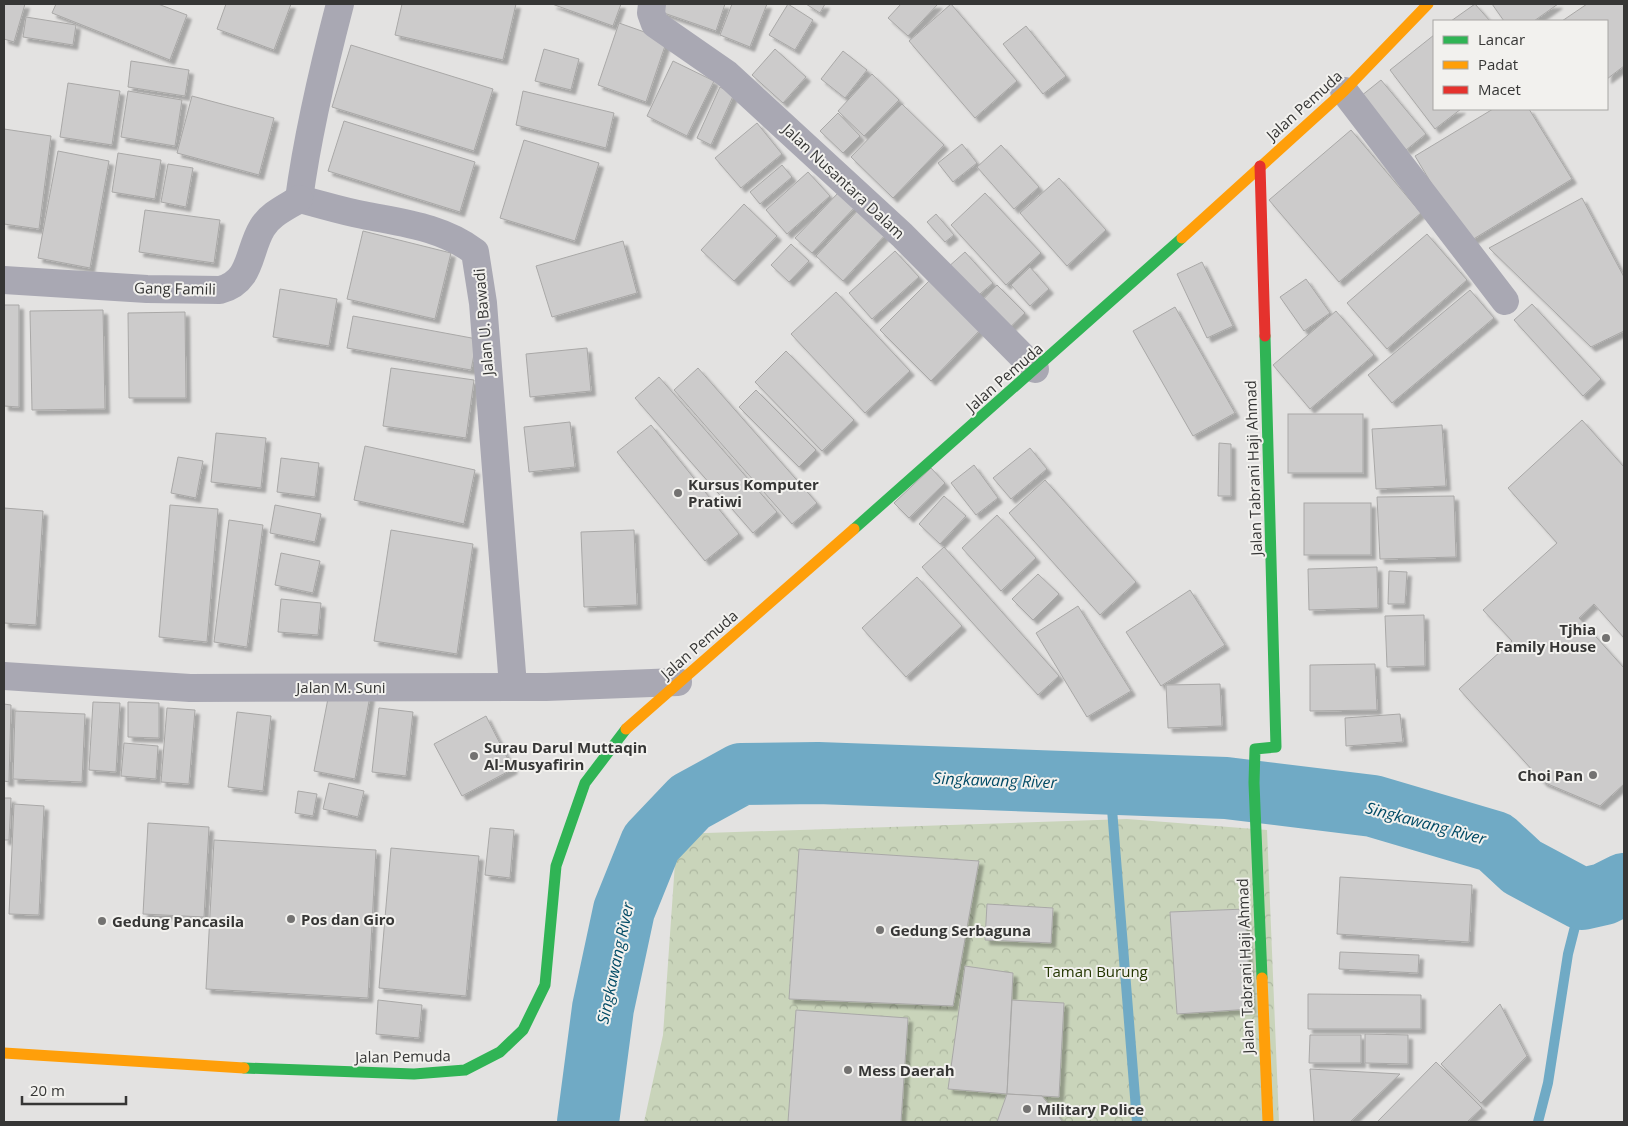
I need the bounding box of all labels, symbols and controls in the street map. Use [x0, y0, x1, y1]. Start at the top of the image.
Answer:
legend [1433, 20, 1608, 110]
text: Lancar [1478, 29, 1525, 49]
text: Padat [1478, 54, 1518, 74]
street label: Jalan Pemuda [1260, 66, 1346, 146]
text: Macet [1478, 79, 1521, 99]
street label: Jalan Nusantara Dalam [777, 118, 909, 243]
street label: Jalan U. Bawadi [468, 268, 498, 378]
street label: Gang Famili [134, 277, 216, 299]
street label: Jalan Pemuda [960, 338, 1047, 417]
street label: Jalan Tabrani Haji Ahmad [1240, 380, 1266, 558]
place label: Kursus Komputer Pratiwi [688, 474, 819, 511]
marker: Kursus Komputer Pratiwi [672, 487, 684, 499]
street label: Jalan Pemuda [655, 605, 742, 684]
place label: Tjhia Family House [1495, 619, 1596, 656]
marker: Tjhia Family House [1600, 632, 1612, 644]
street label: Jalan M. Suni [294, 677, 386, 697]
place label: Surau Darul Muttaqin Al-Musyafirin [484, 737, 647, 774]
marker: Surau Darul Muttaqin Al-Musyafirin [468, 750, 480, 762]
place label: Choi Pan [1517, 765, 1583, 785]
water label: Singkawang River [933, 767, 1058, 793]
marker: Choi Pan [1587, 769, 1599, 781]
water label: Singkawang River [1363, 796, 1489, 850]
street label: Jalan Tabrani Haji Ahmad [1232, 878, 1258, 1056]
water label: Singkawang River [591, 900, 639, 1026]
place label: Pos dan Giro [301, 909, 395, 929]
place label: Gedung Pancasila [112, 911, 244, 931]
marker: Pos dan Giro [285, 913, 297, 925]
marker: Gedung Pancasila [96, 915, 108, 927]
place label: Gedung Serbaguna [890, 920, 1031, 940]
marker: Gedung Serbaguna [874, 924, 886, 936]
park label: Taman Burung [1044, 961, 1148, 981]
street label: Jalan Pemuda [353, 1045, 451, 1067]
place label: Mess Daerah [858, 1060, 955, 1080]
marker: Mess Daerah [842, 1064, 854, 1076]
scale bar [22, 1074, 126, 1106]
text: 20 m [30, 1080, 65, 1100]
place label: Military Police [1037, 1099, 1144, 1119]
marker: Military Police [1021, 1103, 1033, 1115]

